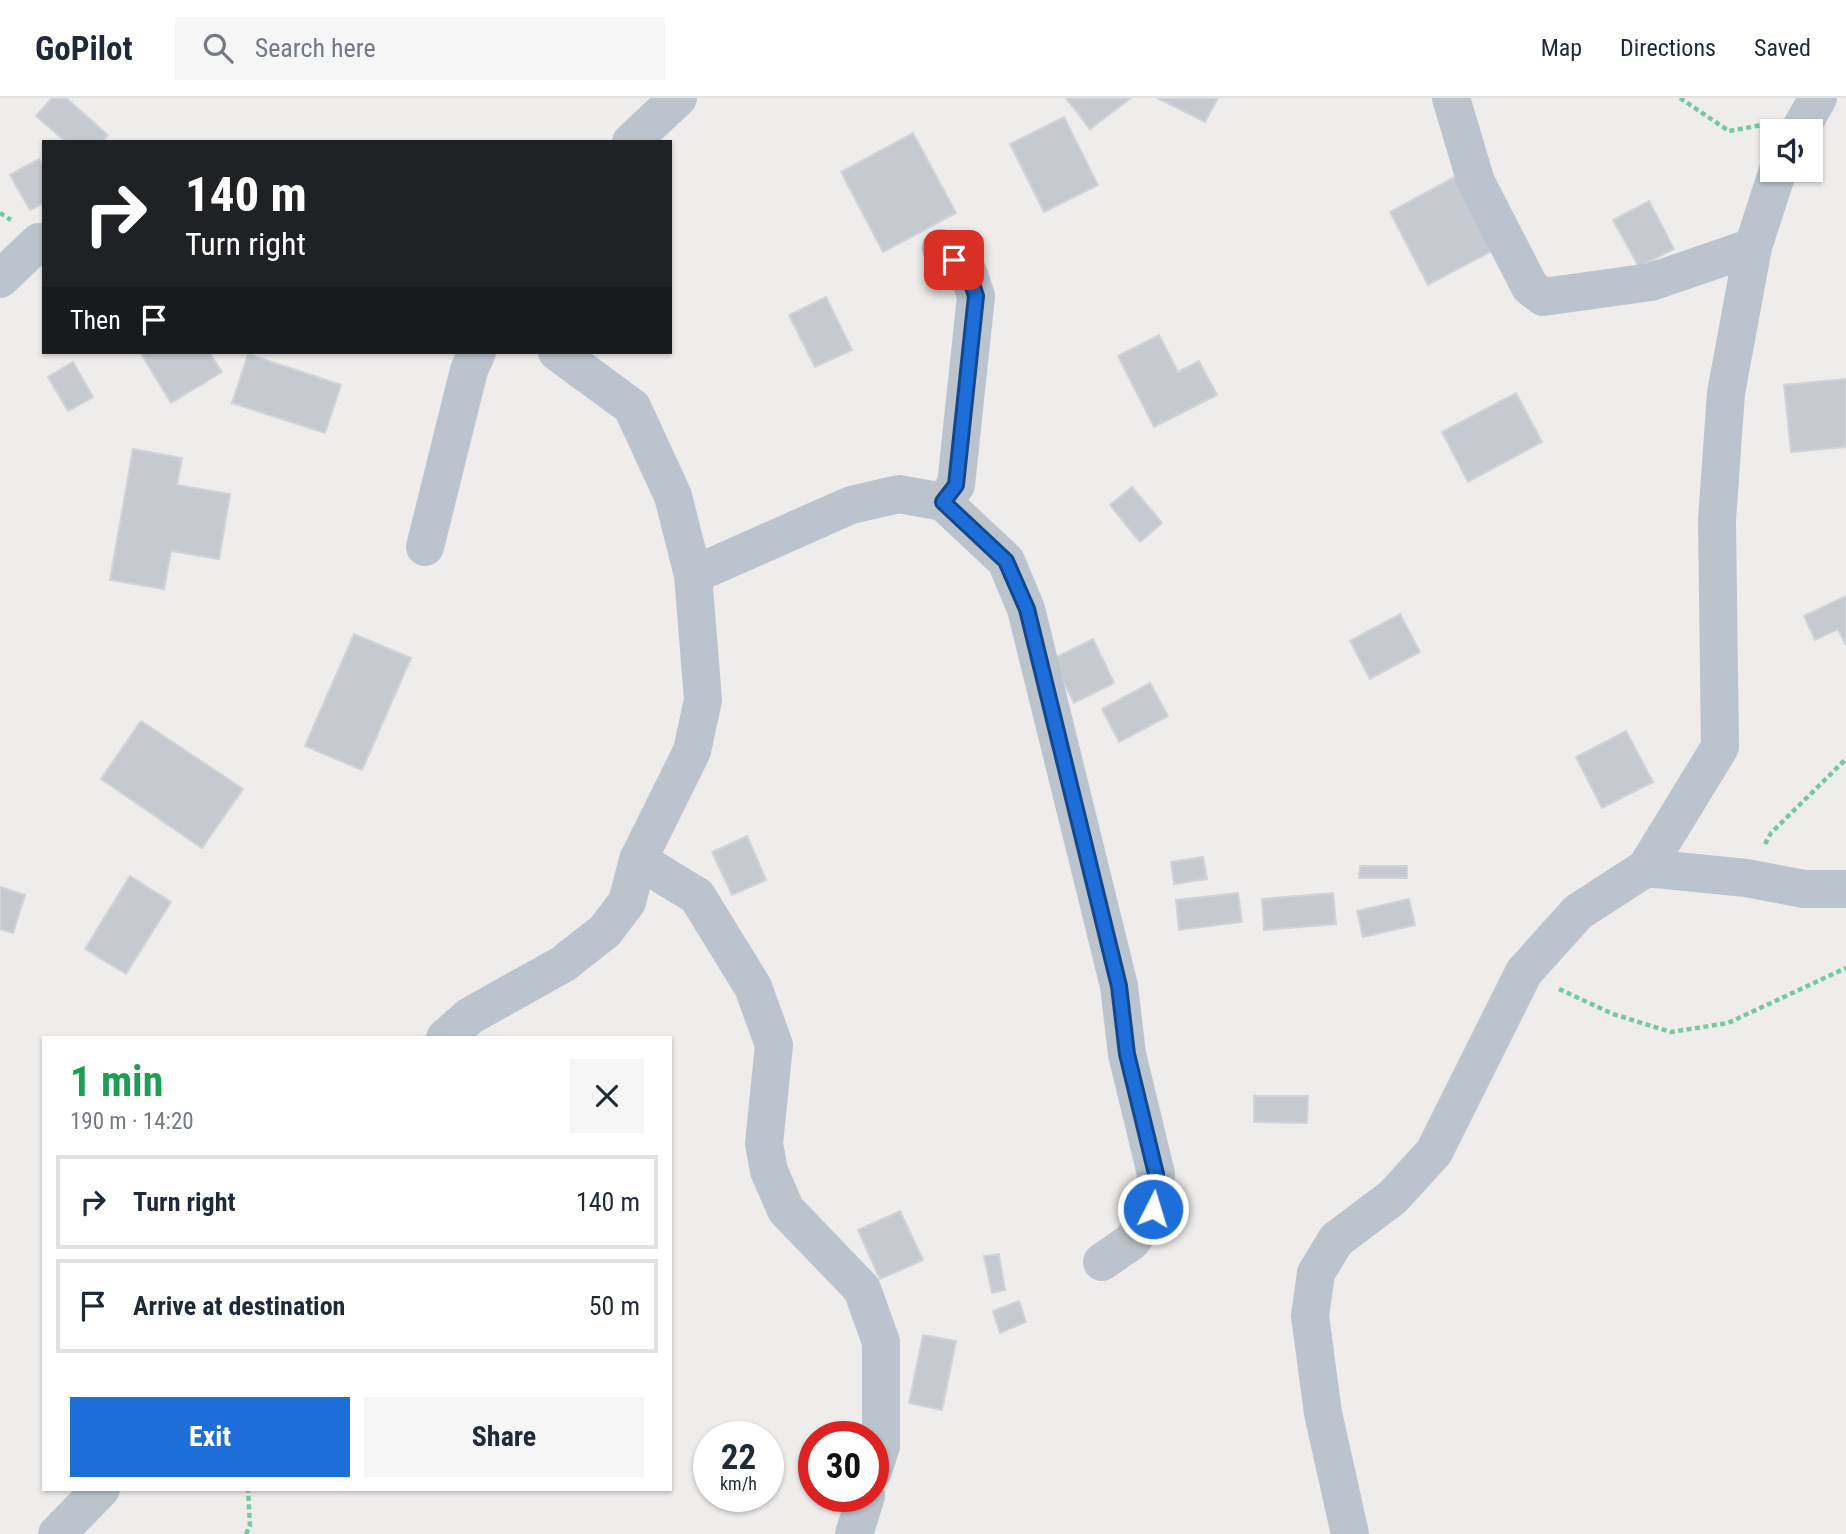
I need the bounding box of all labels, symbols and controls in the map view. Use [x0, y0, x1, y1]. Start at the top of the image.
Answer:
search box [175, 17, 665, 80]
text: GoPilot [35, 29, 133, 68]
icon: search [199, 29, 237, 67]
text: Search here [255, 33, 376, 63]
text: Map [1541, 34, 1582, 62]
text: Directions [1620, 34, 1716, 62]
text: Saved [1754, 34, 1811, 62]
map controls [1760, 119, 1823, 182]
button: sound [1760, 119, 1823, 182]
text: 140 m [185, 166, 307, 223]
icon: right [70, 168, 161, 259]
text: Turn right [185, 225, 306, 263]
pin [924, 230, 984, 290]
icon: arrive [935, 241, 973, 279]
icon: arrive [135, 301, 173, 339]
text: Then [70, 305, 121, 335]
text: 1 min [70, 1057, 163, 1106]
button: close [570, 1059, 644, 1133]
text: 190 m · 14:20 [70, 1108, 194, 1135]
position arrow [1116, 1172, 1190, 1246]
icon: right [74, 1183, 112, 1221]
text: Turn right [133, 1187, 235, 1217]
text: 140 m [576, 1187, 640, 1217]
icon: arrive [74, 1287, 112, 1325]
text: Arrive at destination [133, 1291, 345, 1321]
text: 50 m [589, 1291, 640, 1321]
button: Exit [70, 1397, 350, 1477]
button: Share [364, 1397, 644, 1477]
speed limit sign: 30 [798, 1421, 889, 1512]
text: 22 [721, 1437, 756, 1478]
text: km/h [720, 1473, 757, 1494]

